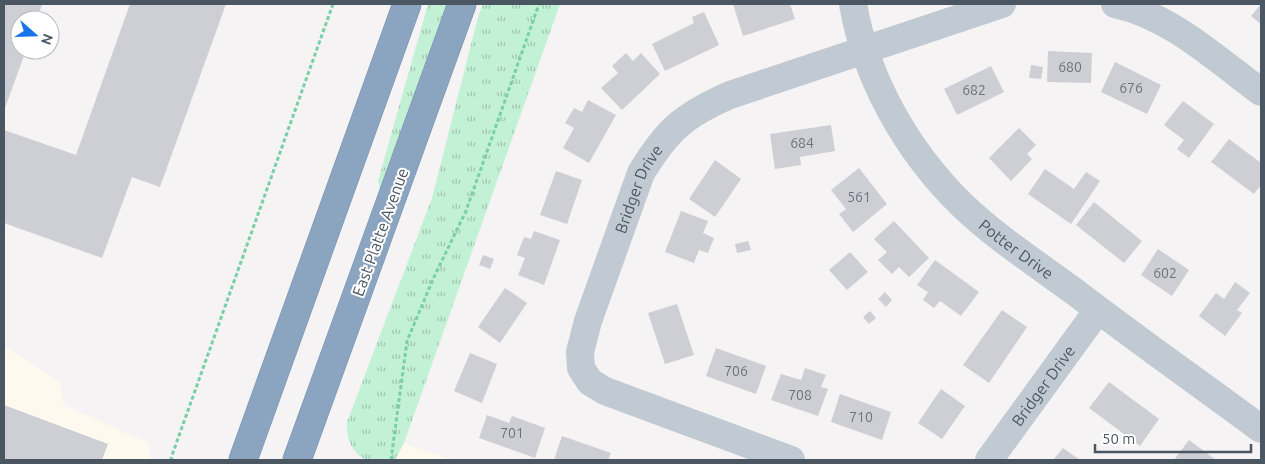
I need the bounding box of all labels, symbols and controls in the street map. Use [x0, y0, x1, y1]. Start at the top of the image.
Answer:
north arrow [10, 10, 60, 60]
text: N [38, 32, 57, 47]
house number: 680 [1058, 59, 1082, 75]
house number: 676 [1119, 80, 1143, 96]
house number: 682 [962, 82, 986, 98]
house number: 684 [790, 135, 814, 151]
street label: Bridger Drive [611, 141, 666, 236]
street label: East Platte Avenue [348, 165, 412, 299]
house number: 561 [847, 189, 871, 205]
street label: Potter Drive [975, 215, 1057, 282]
house number: 602 [1153, 265, 1177, 281]
street label: Bridger Drive [1008, 342, 1078, 429]
house number: 706 [724, 363, 748, 379]
house number: 708 [788, 387, 812, 403]
house number: 710 [849, 409, 873, 425]
scale bar [1095, 422, 1251, 454]
house number: 701 [500, 425, 524, 441]
text: 50 m [1102, 430, 1135, 447]

